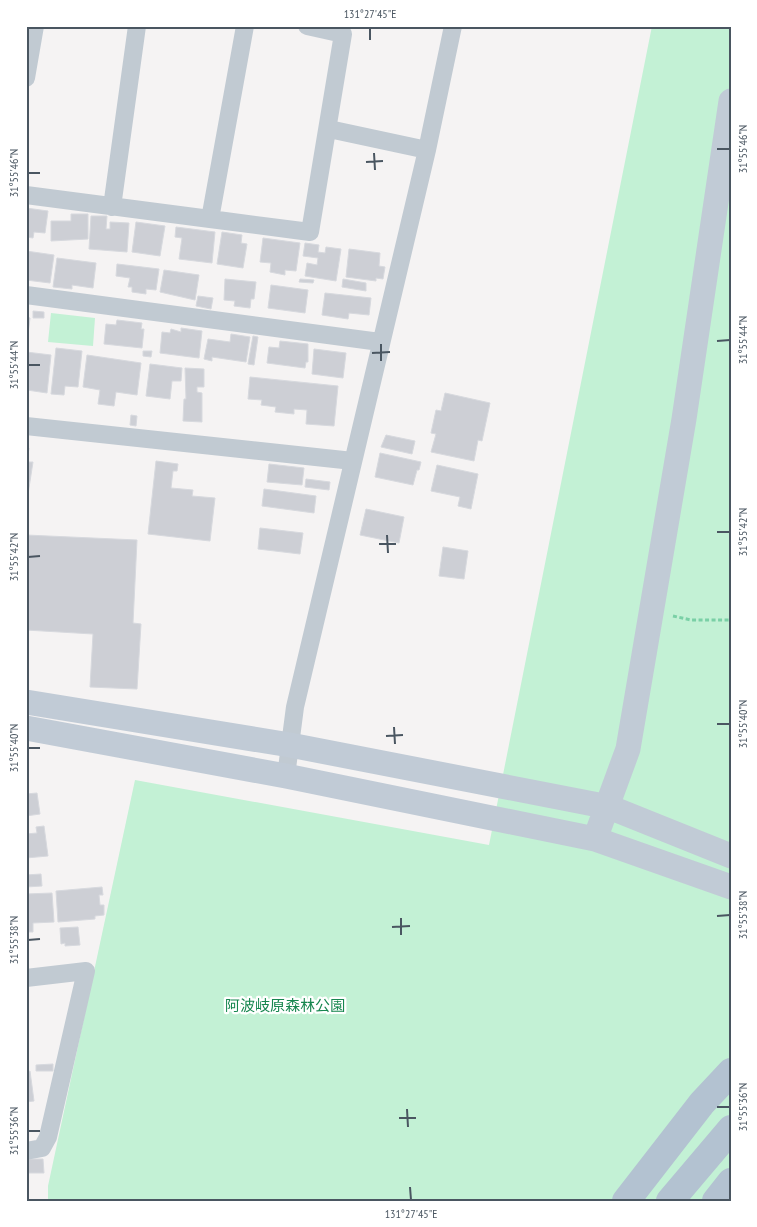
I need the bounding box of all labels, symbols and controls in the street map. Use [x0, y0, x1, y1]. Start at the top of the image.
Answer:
text: 131°27'45"E [344, 6, 396, 21]
text: 31°55'46"N [735, 125, 750, 173]
text: 31°55'46"N [6, 149, 21, 197]
text: 31°55'44"N [735, 316, 750, 364]
text: 31°55'44"N [6, 341, 21, 389]
text: 31°55'42"N [735, 508, 750, 556]
text: 31°55'42"N [6, 533, 21, 581]
text: 31°55'40"N [735, 700, 750, 748]
text: 31°55'40"N [6, 724, 21, 772]
text: 31°55'38"N [735, 891, 750, 939]
text: 31°55'38"N [6, 916, 21, 964]
park label: 阿波岐原森林公園 [225, 996, 345, 1015]
text: 31°55'36"N [735, 1083, 750, 1131]
text: 31°55'36"N [6, 1107, 21, 1155]
text: 131°27'45"E [385, 1206, 437, 1221]

